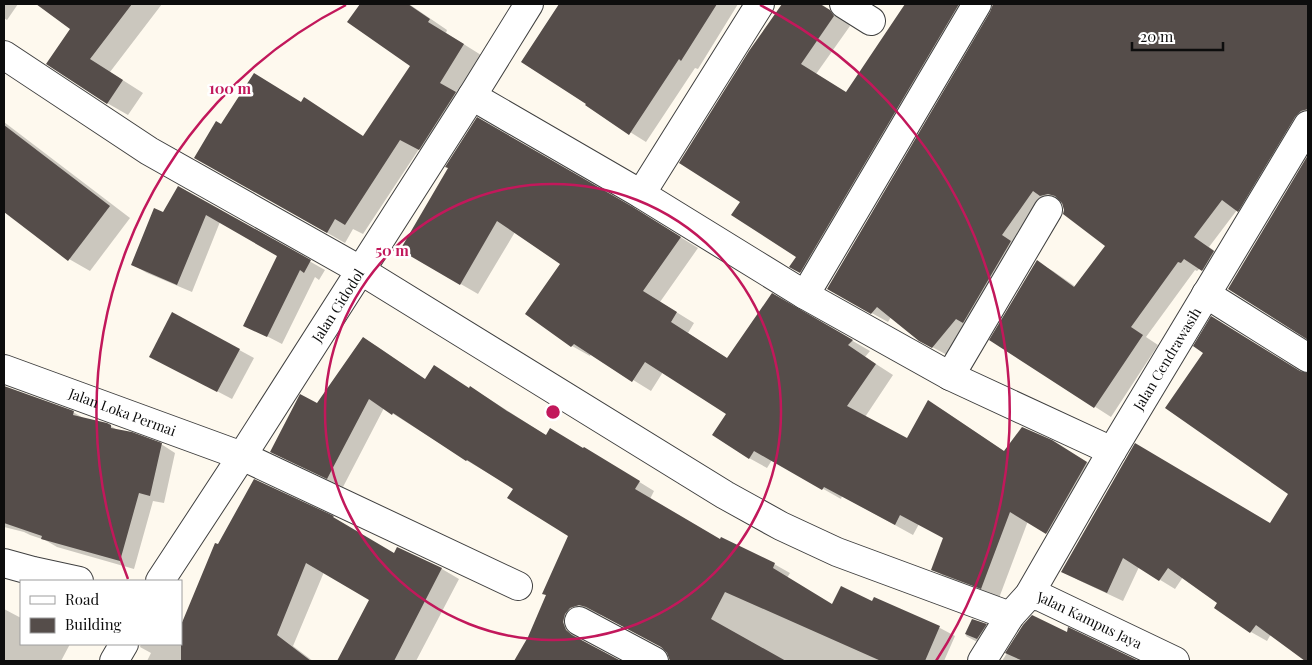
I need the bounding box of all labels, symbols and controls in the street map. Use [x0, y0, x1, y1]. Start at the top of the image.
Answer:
scale bar [1132, 20, 1223, 52]
text: 20 m [1140, 26, 1174, 46]
text: 100 m [209, 78, 252, 98]
text: 50 m [375, 240, 409, 260]
street label: Jalan Cidodol [307, 265, 368, 346]
street label: Jalan Cendrawasih [1128, 303, 1206, 414]
street label: Jalan Loka Permai [65, 383, 179, 440]
centre of rings [544, 403, 562, 421]
legend [20, 580, 182, 645]
street label: Jalan Kampus Jaya [1035, 586, 1145, 653]
text: Road [65, 589, 99, 609]
text: Building [65, 614, 122, 634]

